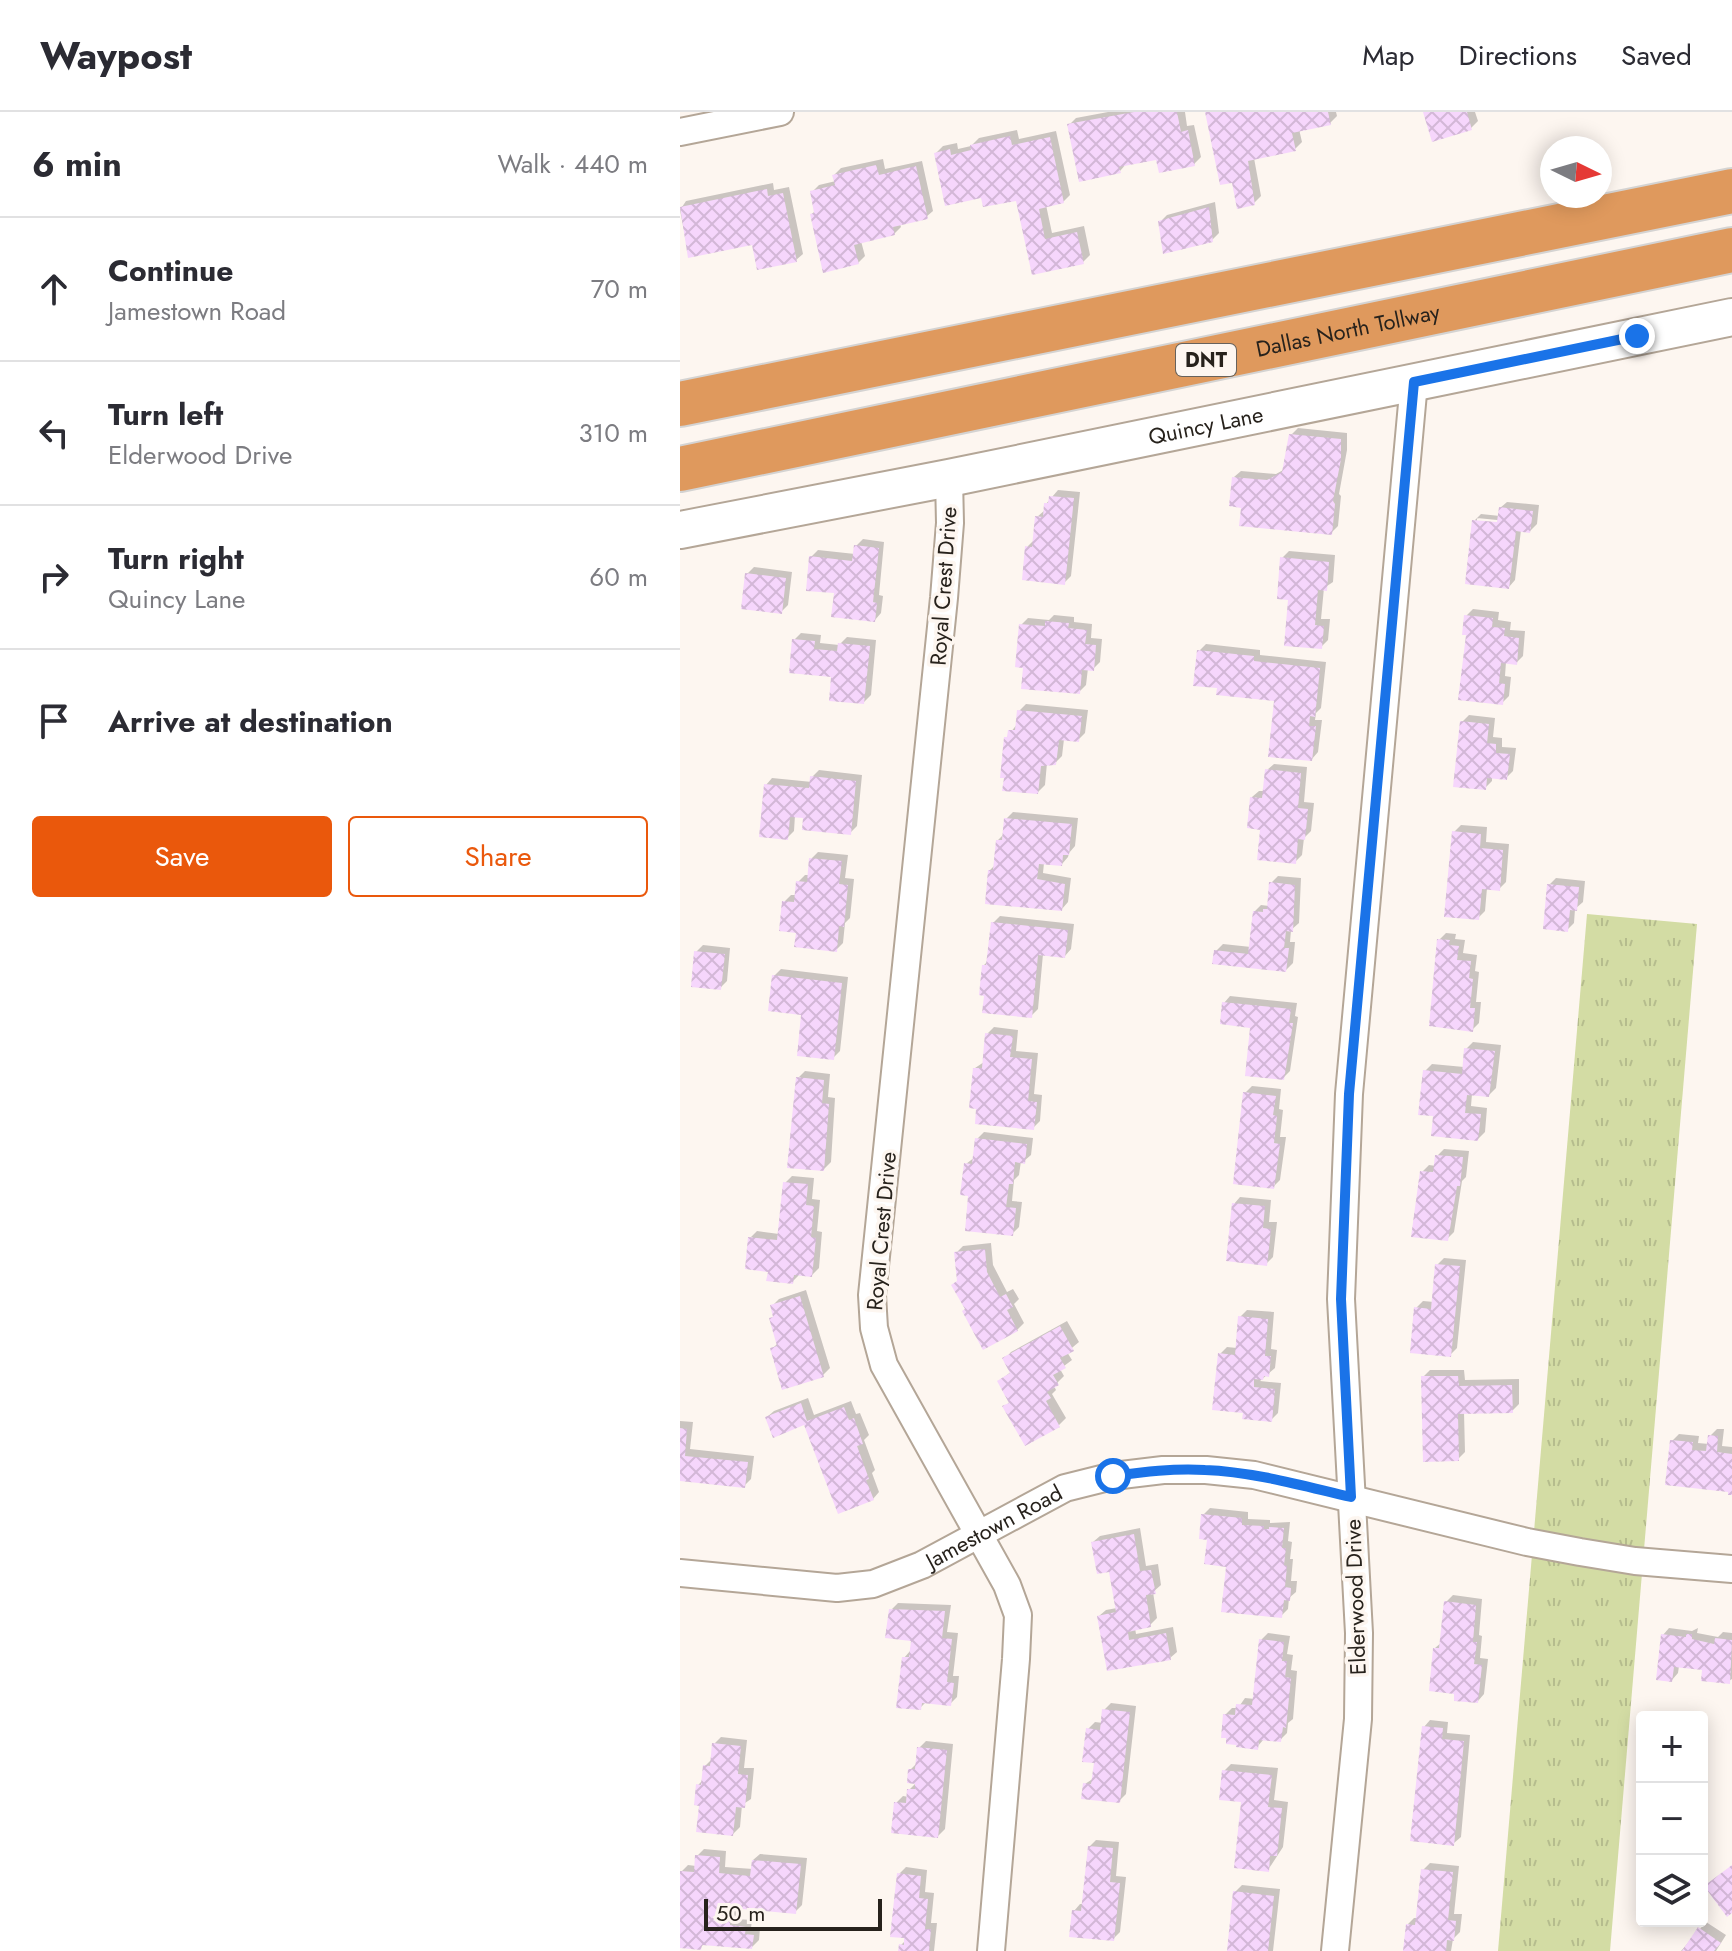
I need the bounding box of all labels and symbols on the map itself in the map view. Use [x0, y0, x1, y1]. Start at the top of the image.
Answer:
north arrow [1540, 136, 1612, 208]
street label: Dallas North Tollway [1253, 295, 1443, 365]
route end [1619, 318, 1655, 354]
road number: DNT [1176, 344, 1236, 376]
street label: Quincy Lane [1145, 398, 1266, 453]
street label: Royal Crest Drive [921, 505, 965, 667]
street label: Royal Crest Drive [858, 1150, 904, 1312]
route start [1095, 1458, 1131, 1494]
street label: Jamestown Road [917, 1477, 1068, 1578]
street label: Elderwood Drive [1336, 1519, 1374, 1675]
scale bar [704, 1895, 882, 1931]

